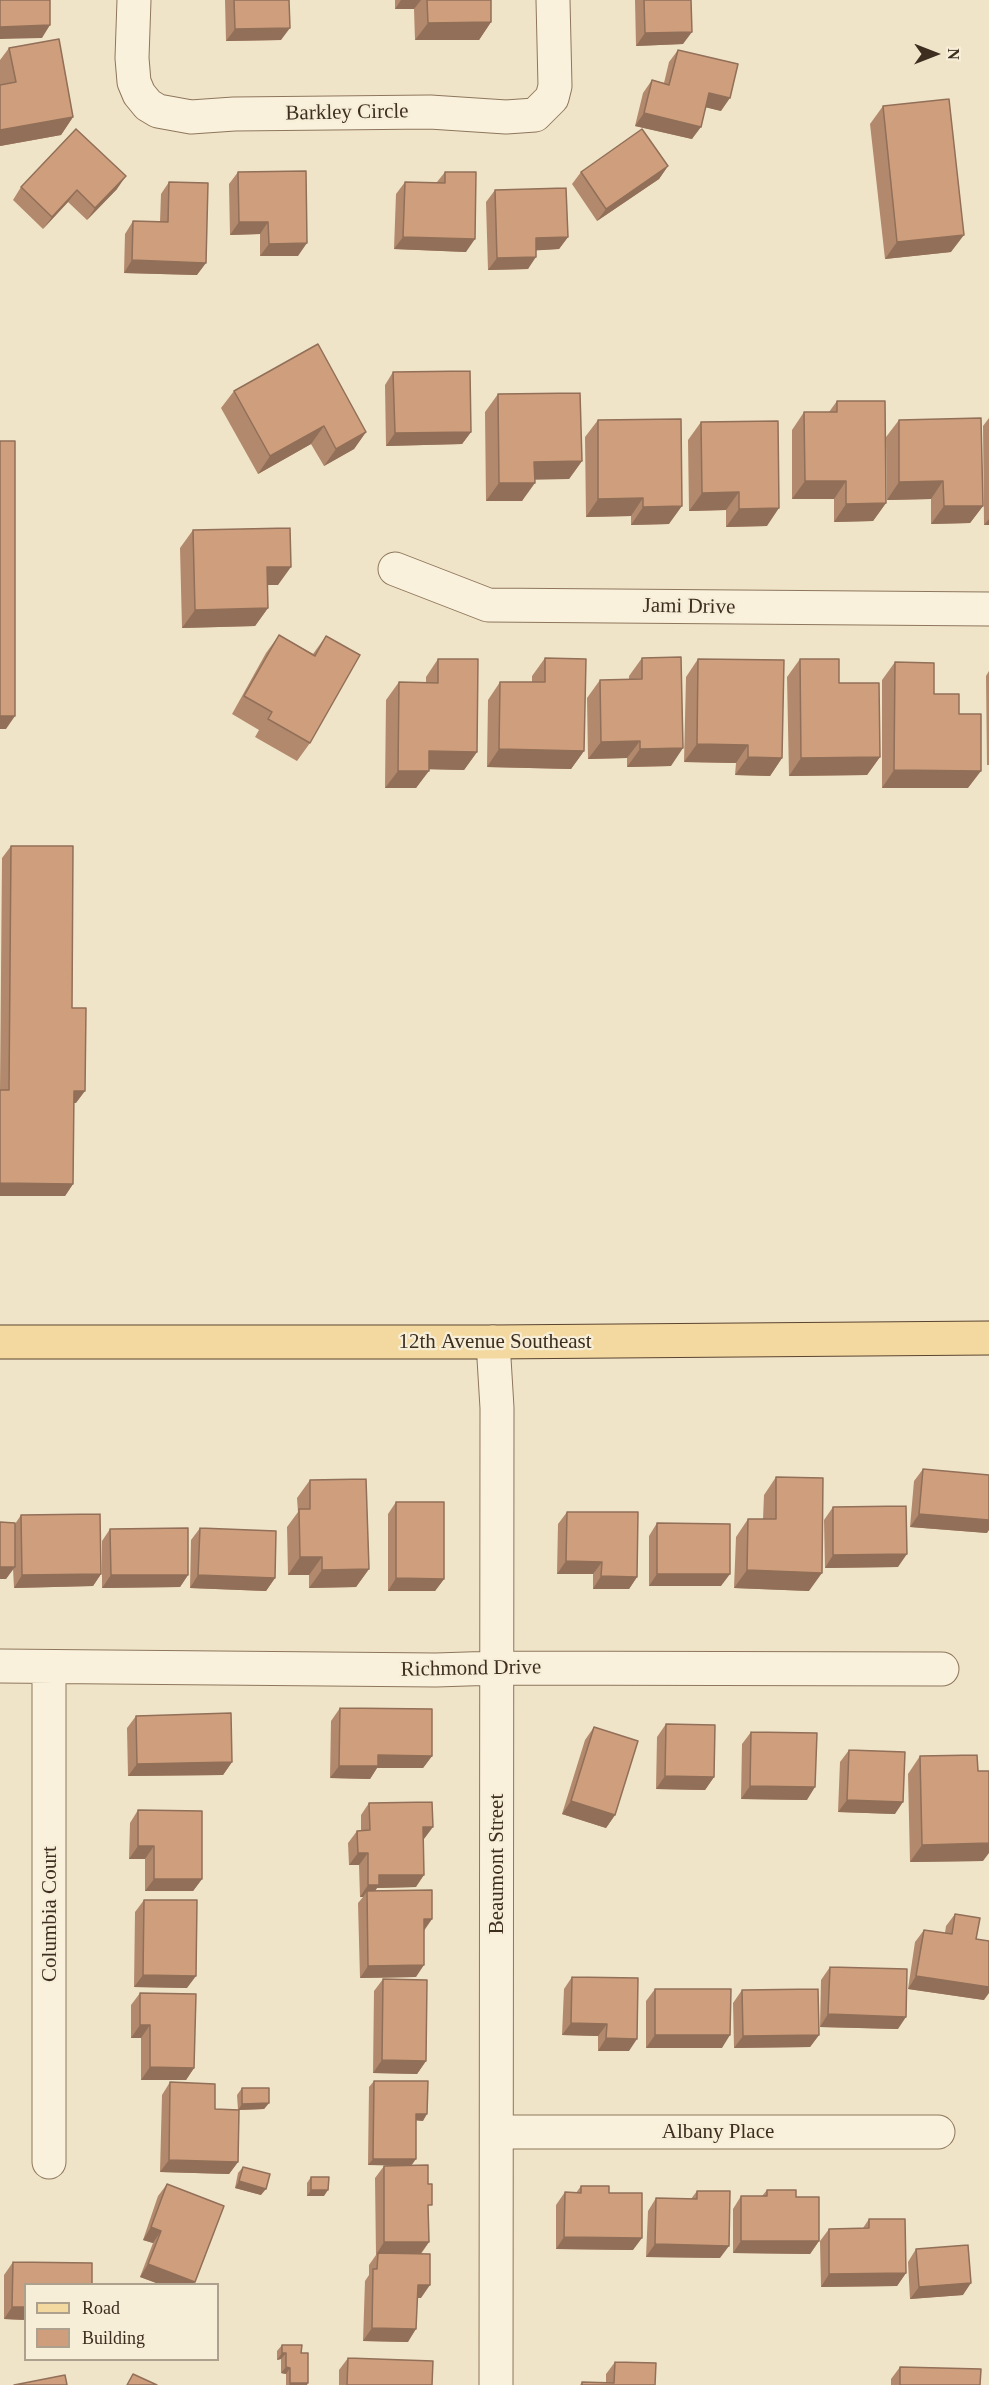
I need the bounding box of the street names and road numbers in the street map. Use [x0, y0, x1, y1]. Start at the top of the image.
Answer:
street label: Barkley Circle [285, 99, 409, 127]
street label: Jami Drive [642, 594, 736, 620]
street label: 12th Avenue Southeast [398, 1329, 592, 1355]
street label: Richmond Drive [401, 1655, 541, 1683]
street label: Beaumont Street [484, 1794, 510, 1934]
street label: Columbia Court [37, 1846, 63, 1982]
street label: Albany Place [662, 2119, 774, 2145]

